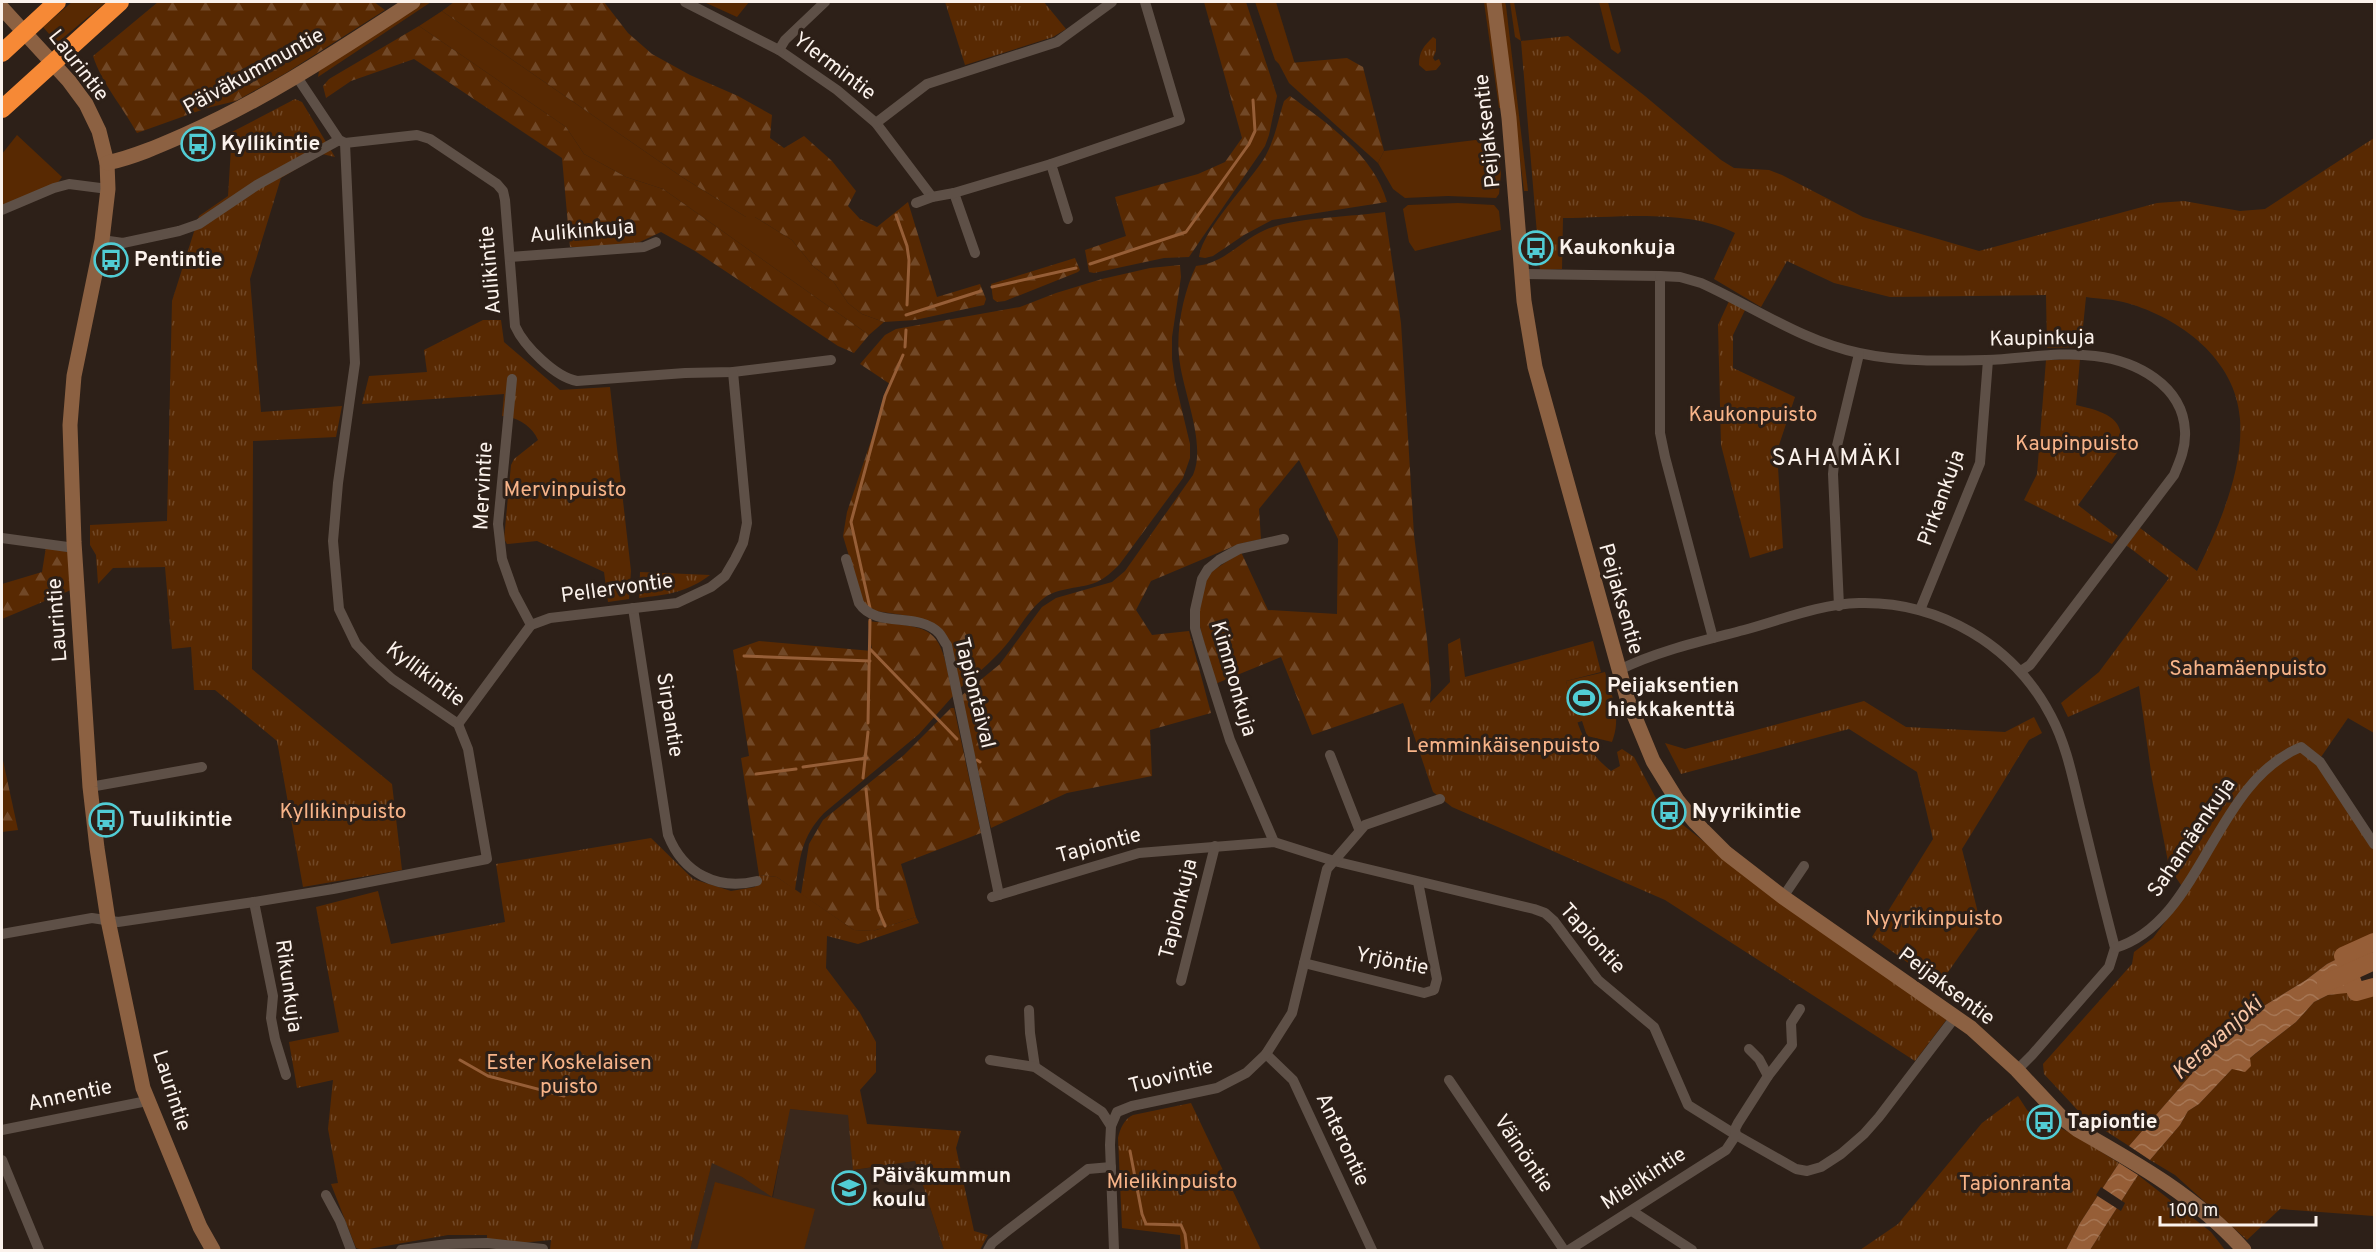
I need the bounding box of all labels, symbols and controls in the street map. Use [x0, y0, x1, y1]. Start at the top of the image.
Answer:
street label: Päiväkummuntie [179, 22, 329, 122]
street label: Laurintie [42, 25, 114, 107]
street label: Ylermintie [787, 27, 881, 107]
street label: Peijaksentie [1469, 73, 1507, 189]
bus stop icon: Kyllikintie [180, 126, 216, 162]
place label: Kyllikintie [221, 131, 320, 158]
street label: Aulikinkuja [529, 214, 635, 250]
street label: Aulikintie [474, 225, 508, 315]
bus stop icon: Kaukonkuja [1518, 230, 1554, 266]
place label: Kaukonkuja [1559, 235, 1675, 262]
bus stop icon: Pentintie [93, 242, 129, 278]
place label: Pentintie [134, 247, 222, 274]
street label: Kaupinkuja [1989, 325, 2095, 353]
park label: Kaukonpuisto [1689, 402, 1817, 429]
park label: Kaupinpuisto [2015, 431, 2139, 458]
street label: Mervintie [468, 441, 500, 531]
district label: SAHAMÄKI [1772, 443, 1902, 474]
street label: Pirkankuja [1912, 446, 1972, 550]
park label: Mervinpuisto [503, 477, 627, 504]
street label: Peijaksentie [1591, 540, 1649, 658]
street label: Pellervontie [559, 568, 675, 610]
street label: Laurintie [42, 577, 74, 663]
street label: Kimmonkuja [1204, 618, 1262, 740]
street label: Tapiontaival [947, 635, 1001, 751]
street label: Kyllikintie [380, 636, 470, 714]
park label: Sahamäenpuisto [2169, 656, 2327, 683]
street label: Sirpantie [649, 671, 689, 759]
place label: Peijaksentien hiekkakenttä [1607, 673, 1739, 724]
sports icon: Peijaksentien hiekkakenttä [1566, 680, 1602, 716]
park label: Lemminkäisenpuisto [1406, 733, 1600, 760]
street label: Sahamäenkuja [2142, 773, 2242, 903]
bus stop icon: Nyyrikintie [1651, 794, 1687, 830]
park label: Kyllikinpuisto [279, 799, 407, 826]
place label: Nyyrikintie [1692, 799, 1801, 826]
bus stop icon: Tuulikintie [88, 802, 124, 838]
place label: Tuulikintie [129, 807, 232, 834]
street label: Tapiontie [1054, 822, 1144, 870]
street label: Tapionkuja [1153, 856, 1205, 962]
street label: Tapiontie [1553, 898, 1631, 980]
park label: Nyyrikinpuisto [1865, 906, 2003, 933]
street label: Rikunkuja [268, 938, 308, 1034]
street label: Yrjöntie [1353, 942, 1431, 982]
street label: Peijaksentie [1892, 942, 2000, 1032]
water label: Keravanjoki [2167, 990, 2270, 1086]
street label: Laurintie [145, 1047, 197, 1135]
park label: Ester Koskelaisen puisto [486, 1050, 652, 1101]
street label: Tuovintie [1126, 1053, 1216, 1101]
street label: Annentie [25, 1074, 115, 1118]
street label: Anterontie [1309, 1089, 1375, 1191]
bus stop icon: Tapiontie [2026, 1104, 2062, 1140]
place label: Tapiontie [2067, 1109, 2157, 1136]
street label: Väinöntie [1487, 1110, 1559, 1198]
street label: Mielikintie [1596, 1141, 1692, 1217]
place label: Päiväkummun koulu [872, 1163, 1011, 1214]
park label: Mielikinpuisto [1106, 1169, 1238, 1196]
school or university icon: Päiväkummun koulu [831, 1170, 867, 1206]
park label: Tapionranta [1959, 1171, 2071, 1198]
scale bar [2160, 1189, 2316, 1227]
text: 100 m [2169, 1200, 2218, 1223]

